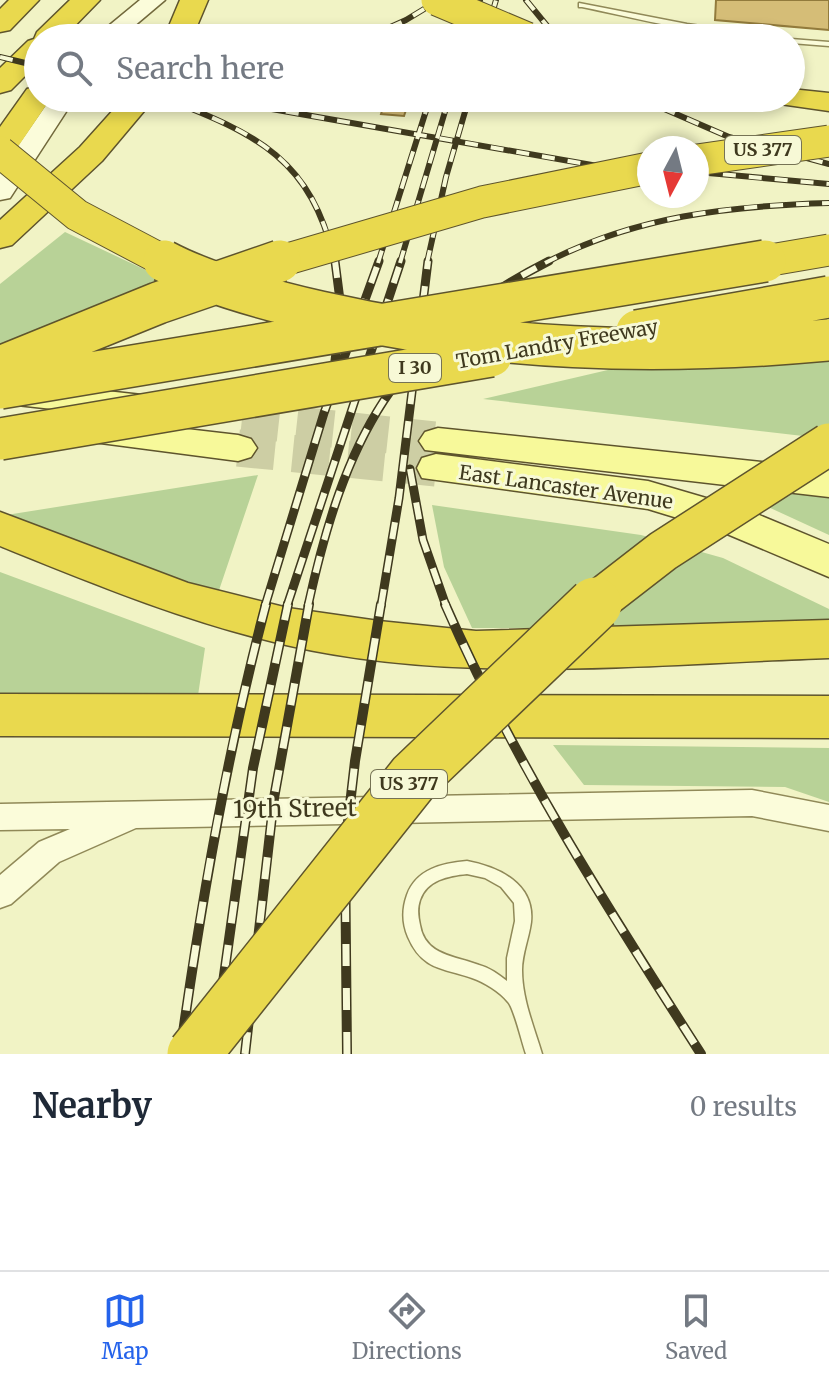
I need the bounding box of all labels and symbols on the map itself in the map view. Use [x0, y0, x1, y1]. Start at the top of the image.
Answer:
north arrow [637, 136, 709, 208]
road number: US 377 [725, 136, 801, 164]
street label: Tom Landry Freeway [454, 313, 660, 374]
road number: I 30 [389, 354, 441, 382]
street label: East Lancaster Avenue [457, 459, 675, 514]
road number: US 377 [371, 770, 447, 798]
street label: 19th Street [233, 792, 358, 825]

